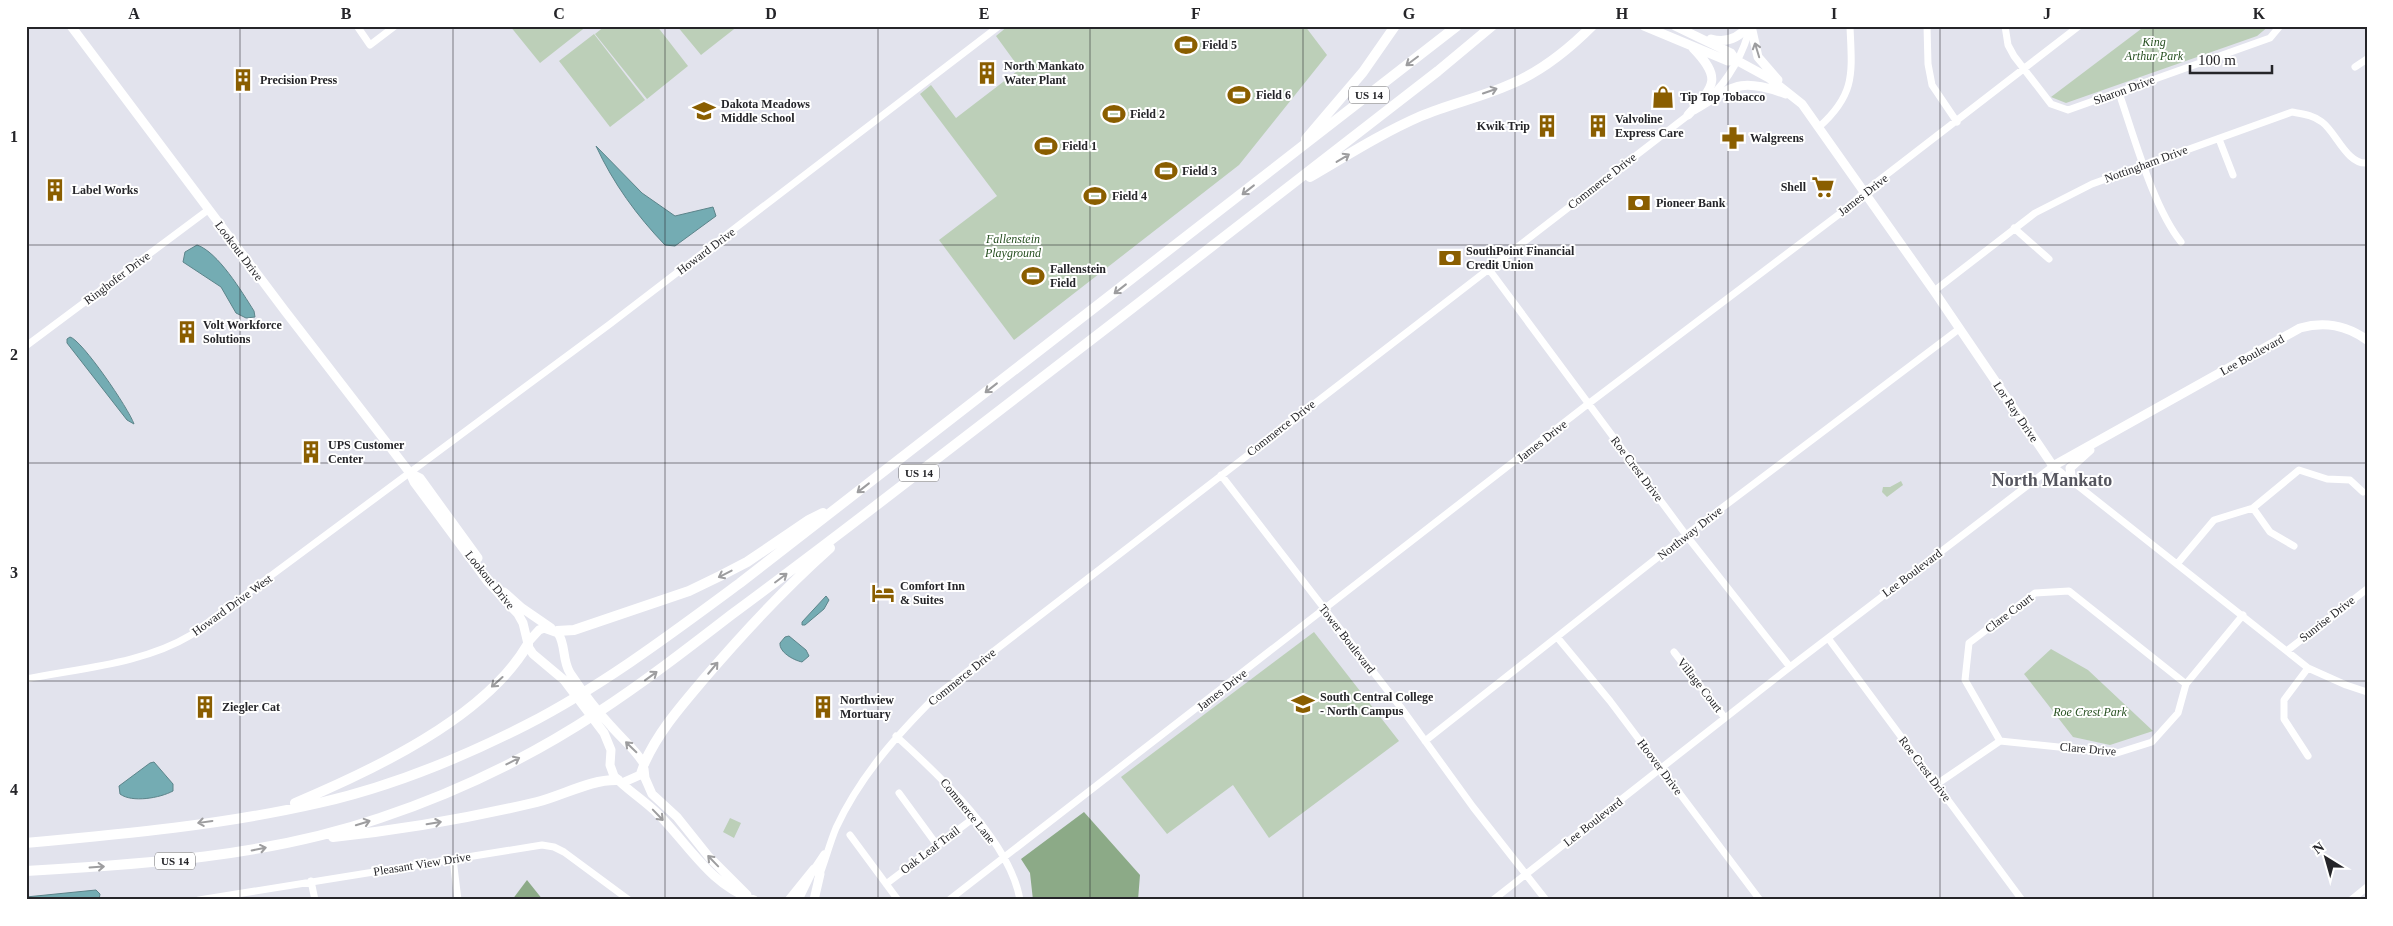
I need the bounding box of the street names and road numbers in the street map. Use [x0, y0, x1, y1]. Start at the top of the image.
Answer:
street label: Sharon Drive [2091, 72, 2157, 108]
road number: US 14 [1349, 86, 1389, 104]
street label: Nottingham Drive [2102, 142, 2190, 186]
street label: Commerce Drive [1565, 150, 1639, 212]
street label: James Drive [1835, 171, 1891, 219]
street label: Lookout Drive [212, 218, 266, 284]
street label: Howard Drive [674, 225, 738, 277]
street label: Ringhofer Drive [81, 249, 153, 307]
street label: Lee Boulevard [2218, 332, 2286, 378]
street label: Lor Ray Drive [1991, 379, 2041, 445]
street label: Commerce Drive [1244, 397, 1318, 459]
street label: James Drive [1514, 417, 1570, 465]
street label: Roe Crest Drive [1608, 434, 1666, 504]
road number: US 14 [899, 464, 939, 482]
street label: Northway Drive [1655, 503, 1725, 563]
street label: Lee Boulevard [1879, 546, 1945, 600]
street label: Lookout Drive [462, 548, 518, 612]
street label: Howard Drive West [189, 571, 275, 639]
street label: Clare Court [1982, 590, 2036, 636]
street label: Sunrise Drive [2297, 593, 2357, 645]
street label: Tower Boulevard [1316, 602, 1378, 676]
street label: Commerce Drive [925, 645, 999, 709]
street label: Village Court [1674, 655, 1726, 715]
street label: James Drive [1194, 666, 1250, 714]
street label: Roe Crest Drive [1896, 734, 1954, 804]
street label: Hoover Drive [1634, 736, 1686, 798]
street label: Clare Drive [2059, 740, 2117, 758]
street label: Commerce Lane [938, 776, 998, 846]
street label: Lee Boulevard [1561, 795, 1625, 849]
street label: Oak Leaf Trail [898, 823, 963, 877]
street label: Pleasant View Drive [372, 849, 472, 879]
road number: US 14 [155, 852, 195, 869]

